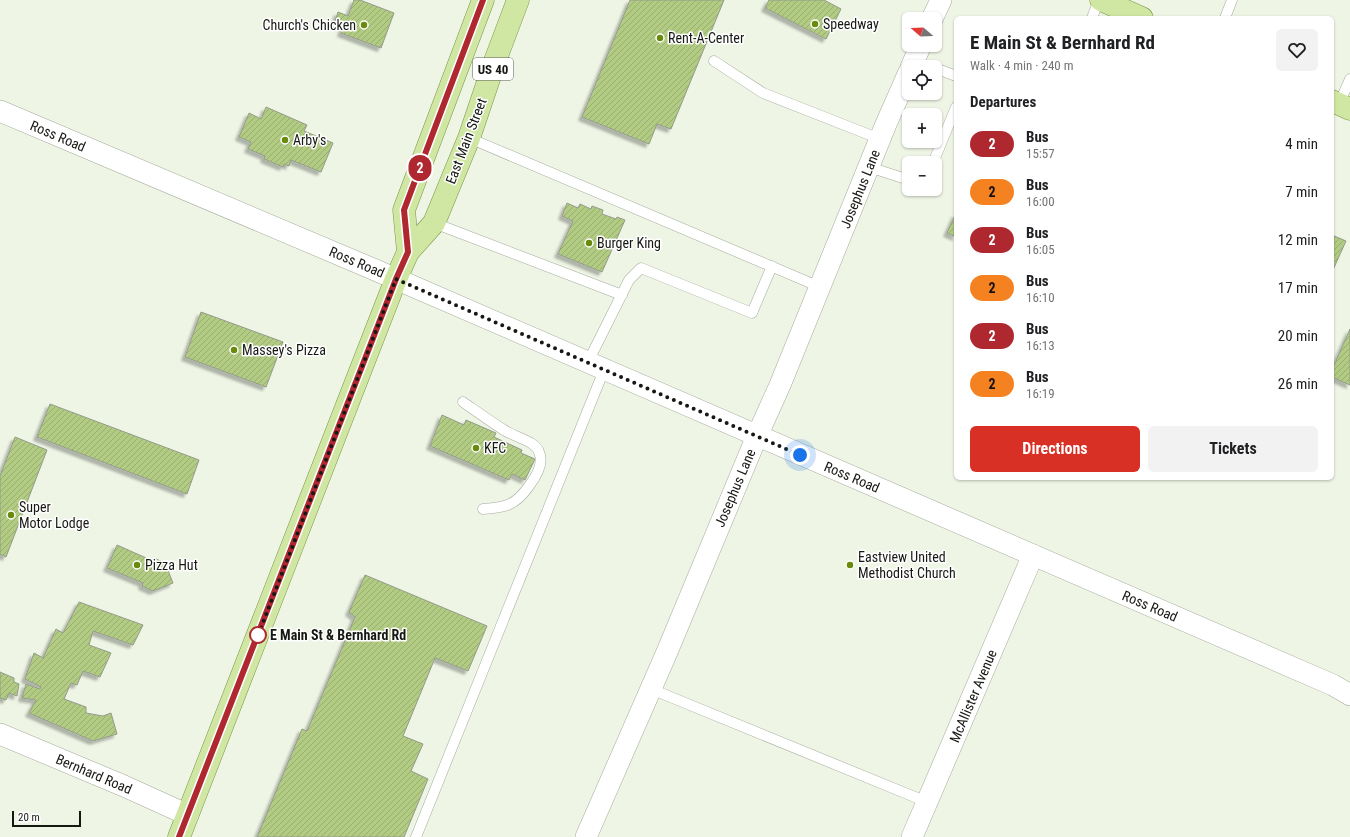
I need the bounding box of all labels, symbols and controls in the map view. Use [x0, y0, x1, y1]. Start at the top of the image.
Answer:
north arrow [902, 12, 942, 52]
map controls [902, 12, 942, 196]
place label: Speedway [823, 16, 879, 32]
place label: Church's Chicken [262, 17, 356, 33]
marker: Speedway [810, 19, 820, 29]
marker: Church's Chicken [359, 20, 369, 30]
button: heart [1276, 29, 1318, 71]
place label: Rent-A-Center [668, 30, 744, 46]
text: E Main St & Bernhard Rd [970, 31, 1155, 54]
marker: Rent-A-Center [655, 33, 665, 43]
road number: US 40 [473, 58, 513, 80]
text: Walk · 4 min · 240 m [970, 58, 1074, 73]
button: locate [902, 60, 942, 100]
text: Departures [970, 93, 1036, 111]
street label: East Main Street [442, 96, 490, 186]
button: + [902, 108, 942, 148]
street label: Ross Road [28, 117, 88, 155]
text: Bus [1026, 128, 1049, 146]
place label: Arby's [293, 132, 326, 148]
marker: Arby's [280, 135, 290, 145]
text: 4 min [1285, 135, 1318, 153]
text: 2 [988, 136, 996, 152]
text: 15:57 [1026, 146, 1055, 161]
street label: Josephus Lane [837, 147, 883, 231]
line badge: 2 [407, 155, 433, 181]
button: − [902, 156, 942, 196]
text: 2 [416, 160, 424, 176]
text: Bus [1026, 176, 1049, 194]
text: 7 min [1285, 183, 1318, 201]
text: 2 [988, 184, 996, 200]
text: 16:00 [1026, 194, 1055, 209]
text: Bus [1026, 224, 1049, 242]
text: 12 min [1278, 231, 1318, 249]
text: 2 [988, 232, 996, 248]
place label: Burger King [597, 235, 661, 251]
marker: Burger King [584, 238, 594, 248]
text: 16:05 [1026, 242, 1055, 257]
street label: Ross Road [327, 243, 387, 281]
text: Bus [1026, 272, 1049, 290]
text: 17 min [1278, 279, 1318, 297]
text: 2 [988, 280, 996, 296]
text: 16:10 [1026, 290, 1055, 305]
text: Bus [1026, 320, 1049, 338]
text: 20 min [1278, 327, 1318, 345]
text: 2 [988, 328, 996, 344]
text: 16:13 [1026, 338, 1055, 353]
place label: Massey's Pizza [242, 342, 326, 358]
marker: Massey's Pizza [229, 345, 239, 355]
text: Bus [1026, 368, 1049, 386]
text: 26 min [1278, 375, 1318, 393]
text: 2 [988, 376, 996, 392]
text: 16:19 [1026, 386, 1055, 401]
button: Directions [970, 426, 1140, 472]
button: Tickets [1148, 426, 1318, 472]
place label: KFC [484, 440, 506, 456]
marker: KFC [471, 443, 481, 453]
your location [790, 445, 810, 465]
street label: Josephus Lane [711, 446, 759, 530]
street label: Ross Road [822, 458, 882, 496]
place label: Super Motor Lodge [19, 499, 90, 531]
marker: Super Motor Lodge [6, 510, 16, 520]
place label: Eastview United Methodist Church [858, 549, 956, 581]
place label: Pizza Hut [145, 557, 198, 573]
marker: Pizza Hut [132, 560, 142, 570]
marker: Eastview United Methodist Church [845, 560, 855, 570]
street label: Ross Road [1120, 587, 1180, 625]
marker: E Main St & Bernhard Rd [249, 626, 267, 644]
place label: E Main St & Bernhard Rd [270, 627, 406, 643]
street label: McAllister Avenue [946, 647, 1000, 745]
street label: Bernhard Road [54, 751, 134, 797]
scale bar [12, 809, 81, 828]
text: 20 m [18, 811, 40, 824]

